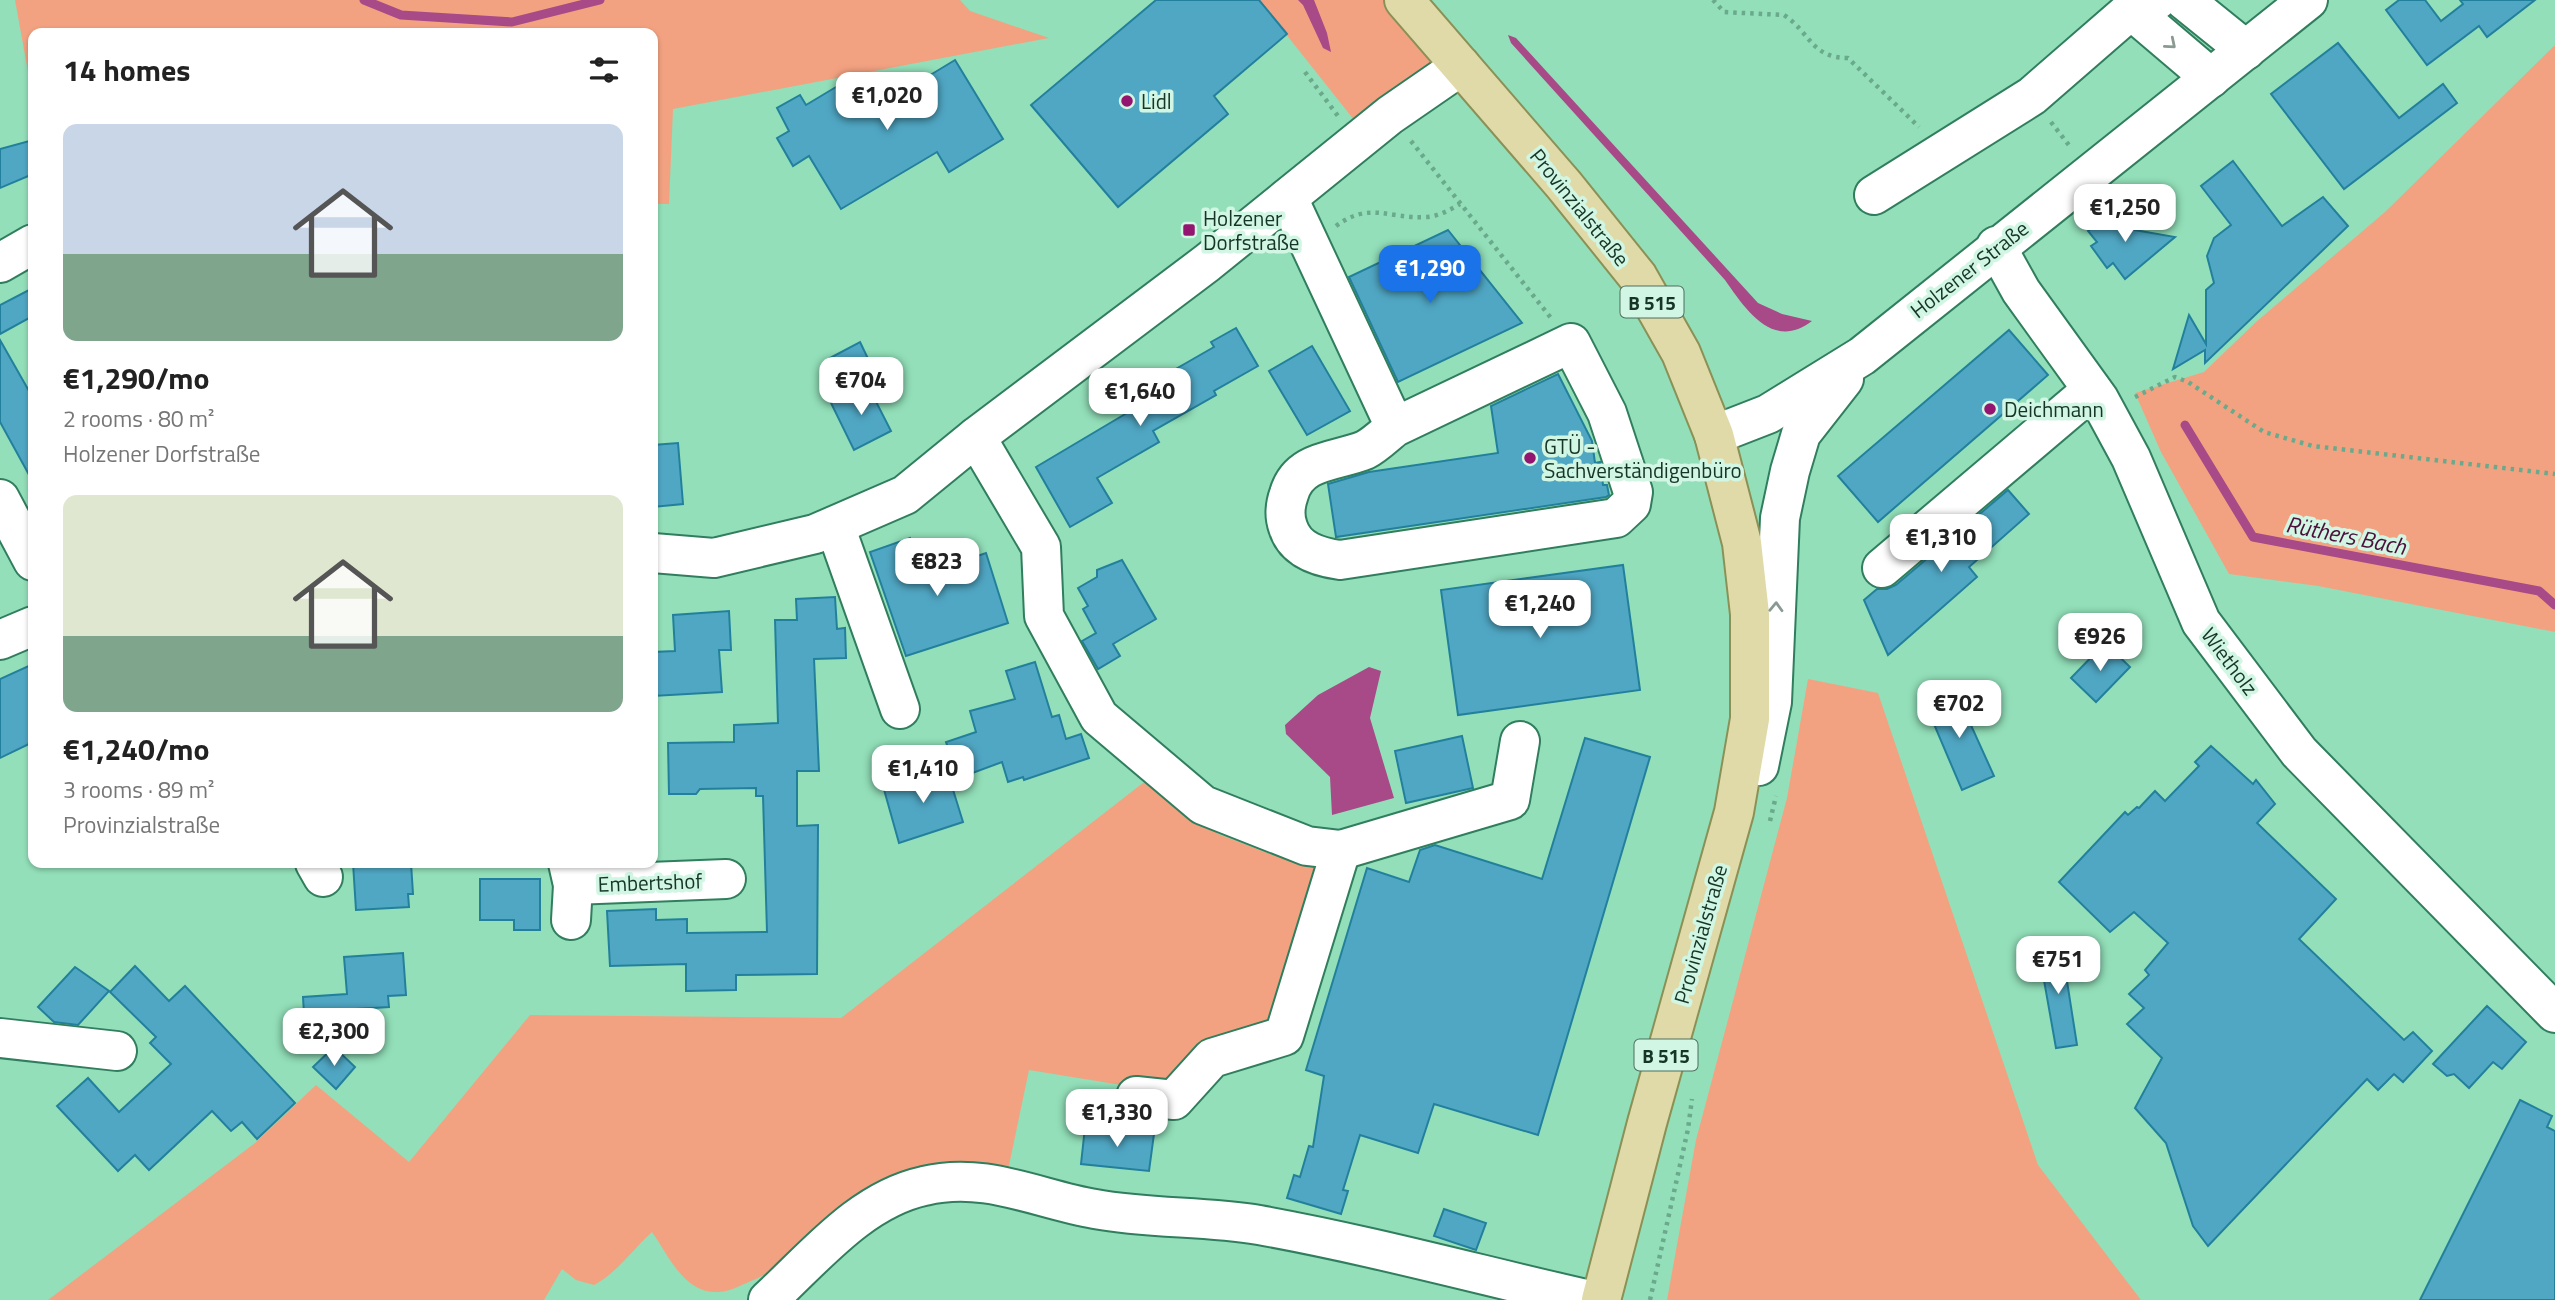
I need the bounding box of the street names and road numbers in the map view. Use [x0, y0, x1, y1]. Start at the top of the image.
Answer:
street label: Provinzialstraße [1522, 141, 1638, 273]
street label: Holzener Straße [1903, 212, 2035, 326]
road number: B 515 [1620, 286, 1684, 318]
street label: Wietholz [2194, 620, 2266, 702]
street label: Provinzialstraße [1665, 861, 1735, 1007]
street label: Embertshof [597, 864, 703, 900]
road number: B 515 [1634, 1040, 1698, 1070]

